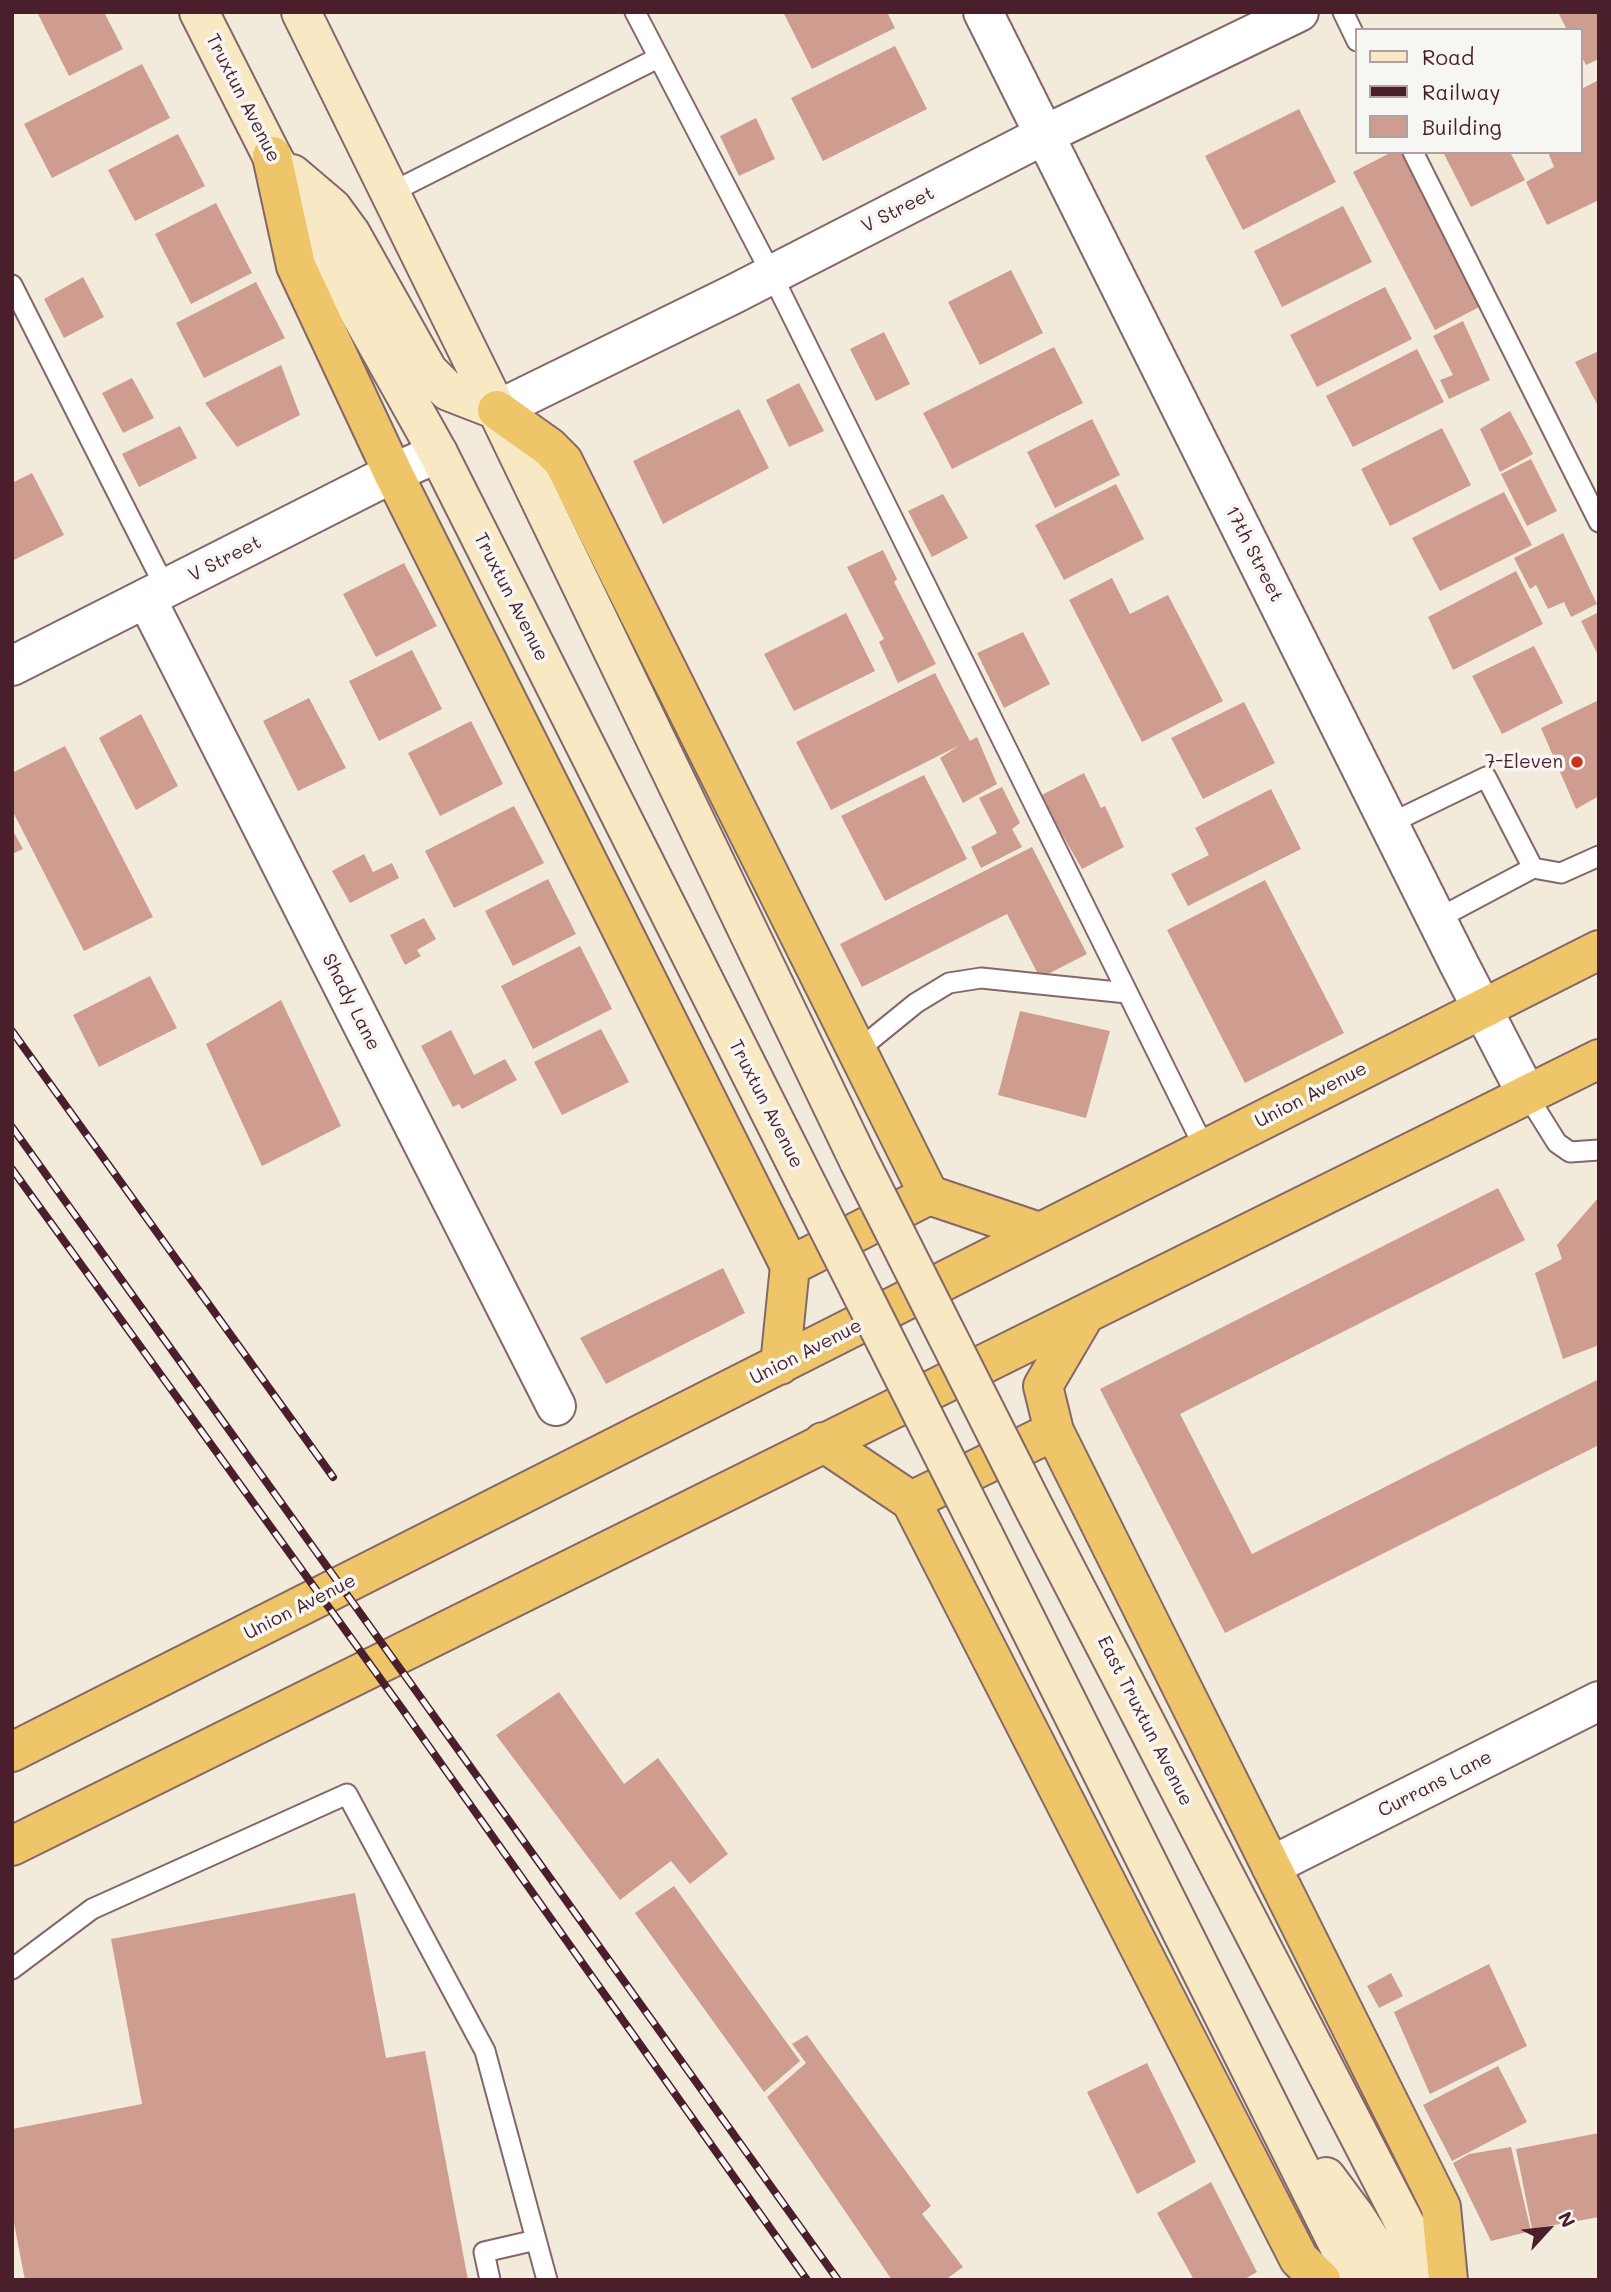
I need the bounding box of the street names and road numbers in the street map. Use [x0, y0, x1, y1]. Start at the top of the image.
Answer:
street label: Truxtun Avenue [201, 30, 285, 166]
street label: V Street [858, 182, 938, 238]
street label: 17th Street [1220, 502, 1288, 606]
street label: Truxtun Avenue [469, 529, 553, 665]
street label: V Street [185, 531, 265, 587]
street label: Shady Lane [317, 950, 385, 1054]
street label: Truxtun Avenue [724, 1036, 808, 1172]
street label: Union Avenue [1251, 1057, 1371, 1133]
street label: Union Avenue [746, 1314, 866, 1390]
street label: Union Avenue [240, 1569, 360, 1645]
street label: East Truxtun Avenue [1092, 1632, 1198, 1810]
street label: Currans Lane [1374, 1746, 1496, 1822]

